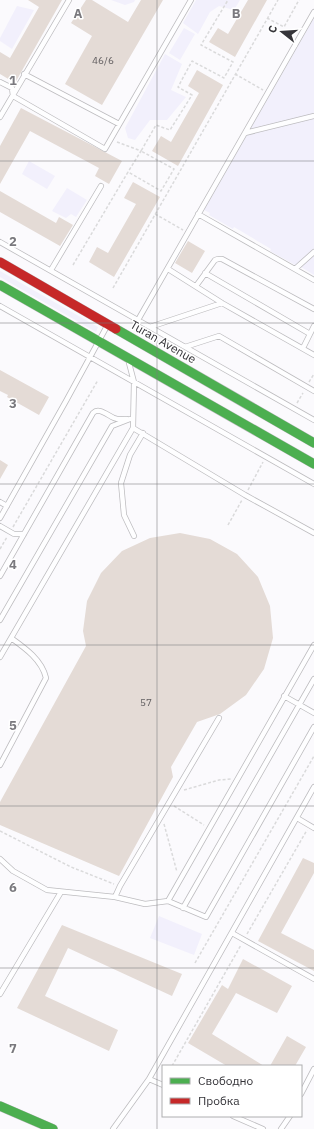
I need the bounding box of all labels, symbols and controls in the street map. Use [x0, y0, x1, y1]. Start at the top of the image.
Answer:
text: A [74, 5, 83, 22]
text: B [232, 5, 241, 22]
north arrow [262, 12, 302, 52]
text: С [265, 24, 280, 35]
house number: 46/6 [92, 54, 114, 67]
text: 1 [9, 72, 17, 89]
text: 2 [9, 233, 17, 250]
street label: Turan Avenue [128, 317, 199, 367]
text: 3 [9, 395, 17, 412]
text: 4 [9, 556, 17, 573]
house number: 57 [140, 696, 152, 709]
text: 5 [9, 717, 17, 734]
text: 6 [9, 879, 17, 896]
text: 7 [9, 1040, 17, 1057]
legend [162, 1065, 302, 1117]
text: Свободно [198, 1073, 254, 1088]
text: Пробка [198, 1093, 240, 1108]

